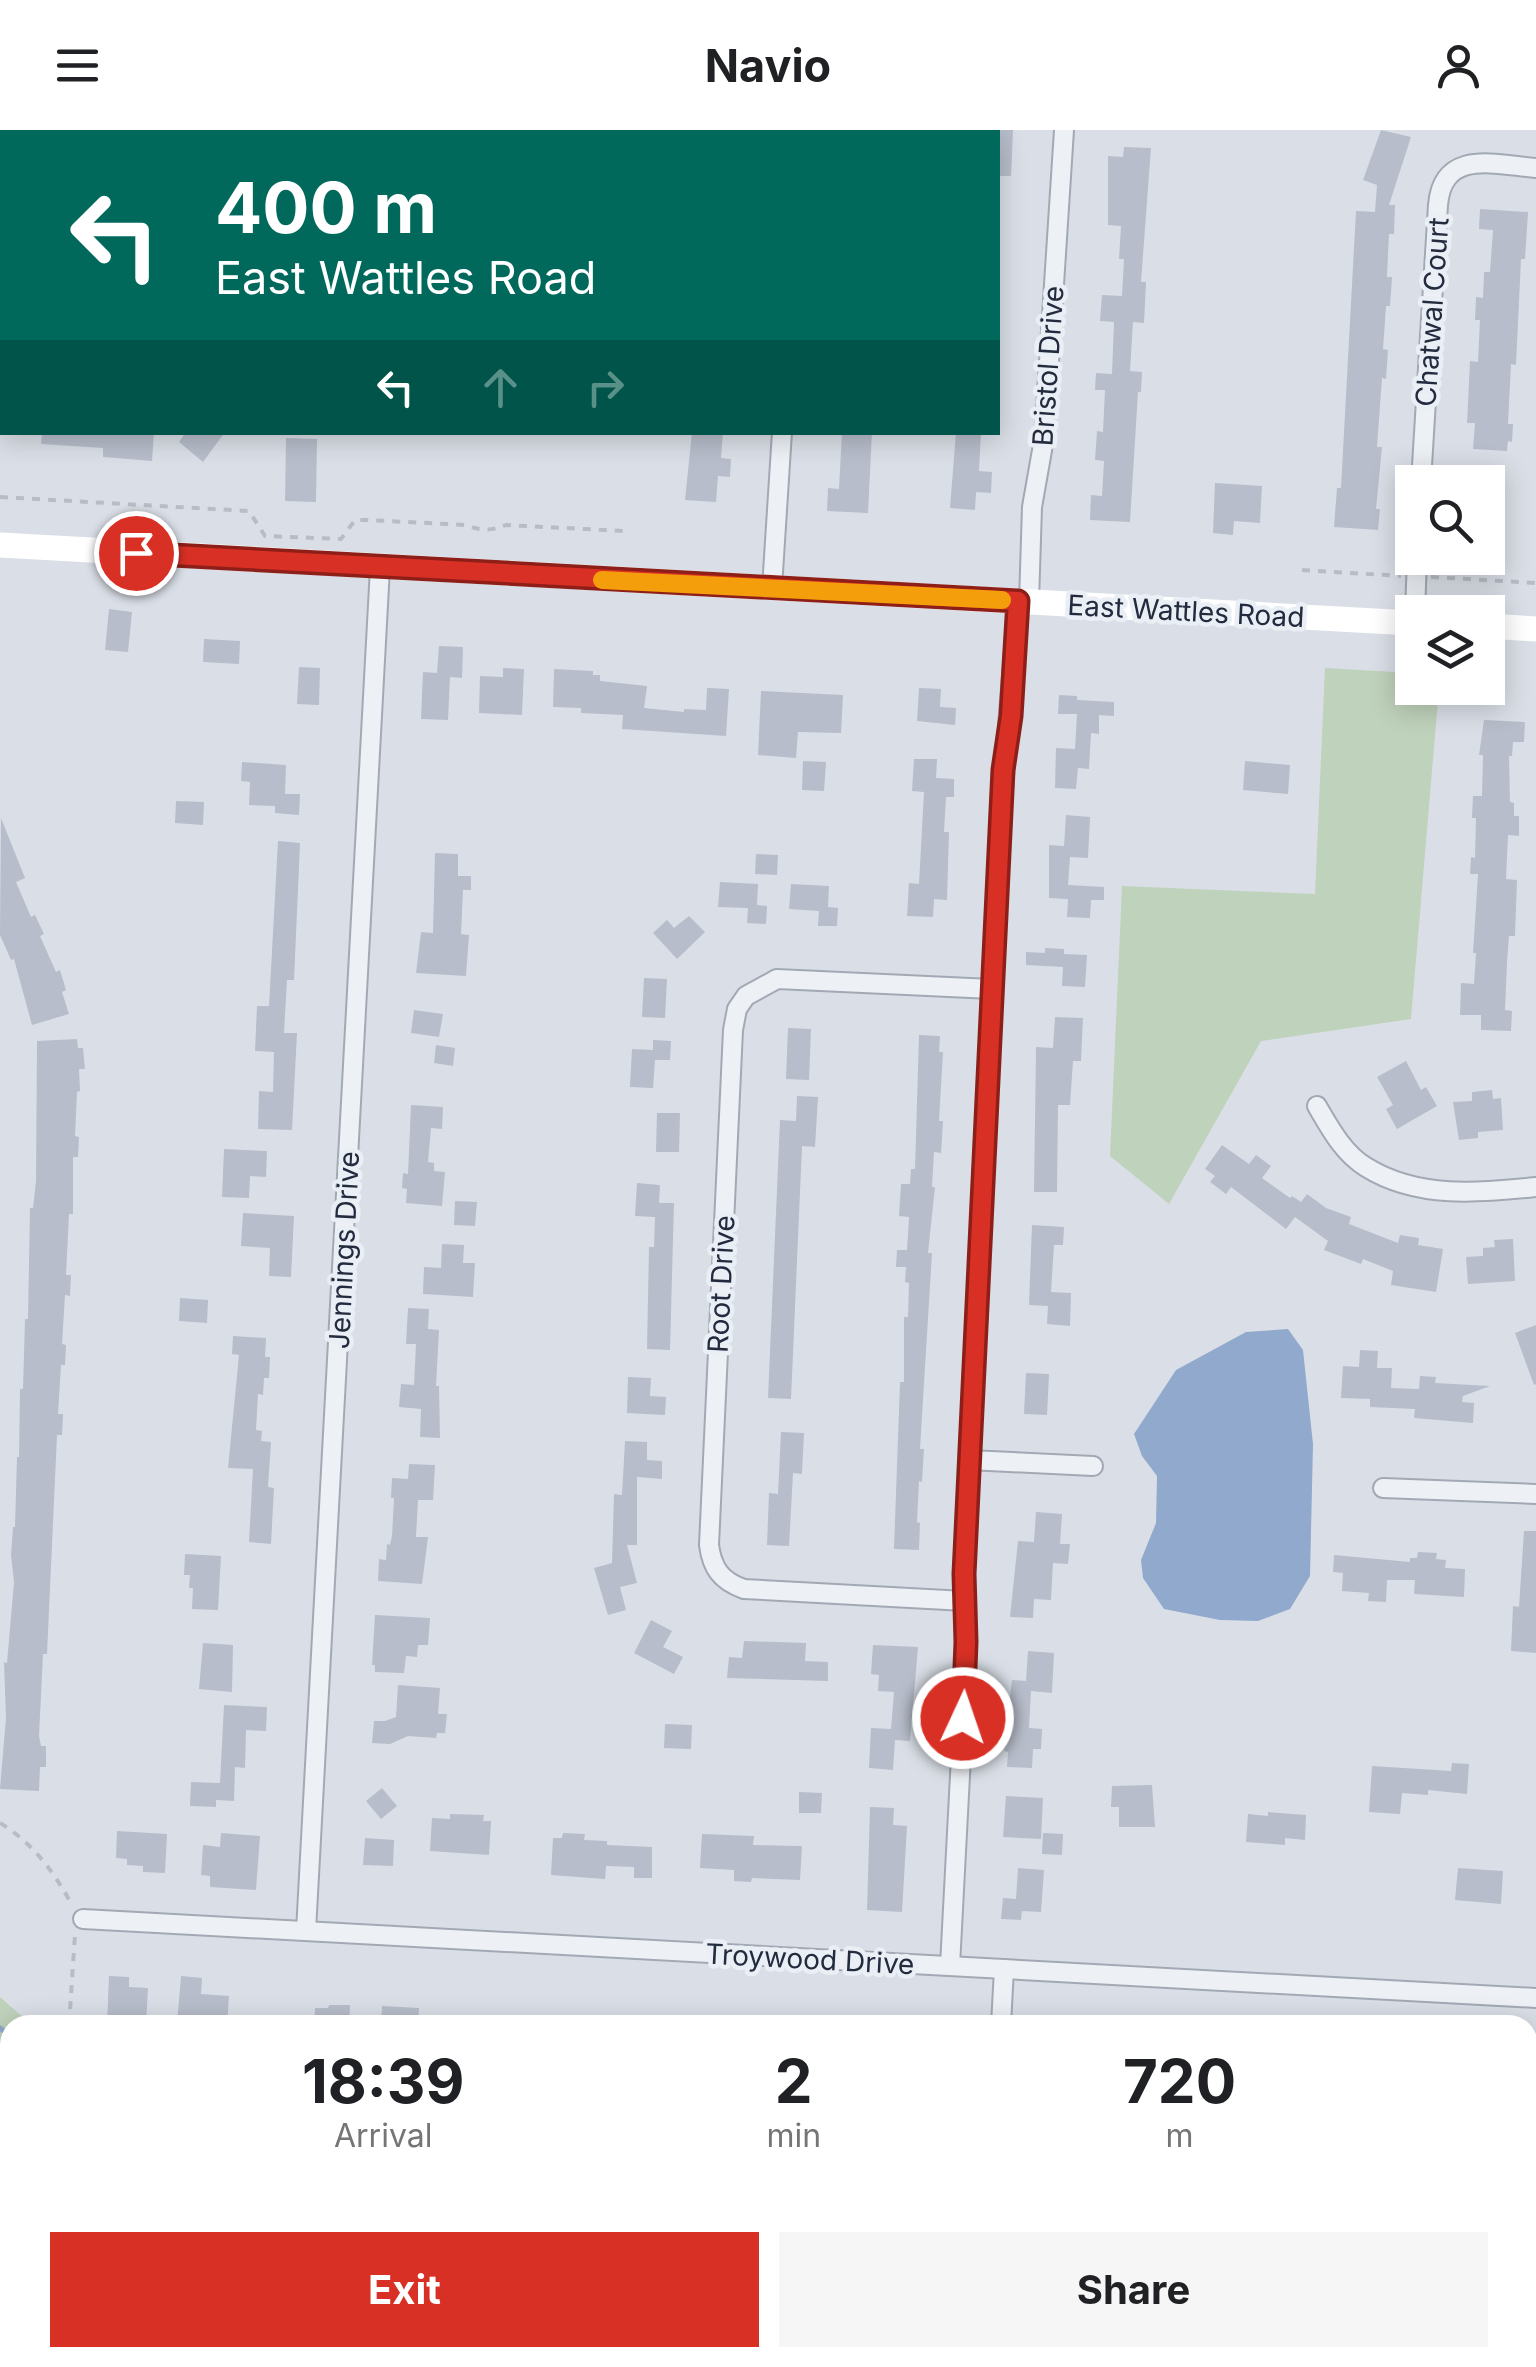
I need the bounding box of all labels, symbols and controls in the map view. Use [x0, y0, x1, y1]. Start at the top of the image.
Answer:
icon: menu [50, 38, 105, 93]
text: Navio [705, 38, 831, 93]
icon: person [1431, 38, 1486, 93]
text: 400 m [215, 165, 437, 250]
icon: left [50, 170, 180, 300]
street label: Chatwal Court [1408, 216, 1456, 408]
text: East Wattles Road [215, 250, 596, 305]
street label: Bristol Drive [1025, 285, 1071, 447]
icon: left [368, 360, 423, 415]
icon: ahead [473, 360, 528, 415]
icon: right [578, 360, 633, 415]
map controls [1395, 465, 1505, 705]
button: search [1395, 465, 1505, 575]
pin [94, 511, 179, 596]
icon: arrive [109, 526, 164, 581]
street label: East Wattles Road [1067, 588, 1305, 634]
button: layers [1395, 595, 1505, 705]
street label: Jennings Drive [322, 1150, 366, 1350]
street label: Root Drive [700, 1214, 742, 1354]
position arrow [911, 1666, 1015, 1770]
street label: Troywood Drive [705, 1937, 915, 1981]
text: 18:39 [302, 2045, 465, 2117]
text: 2 [775, 2045, 813, 2117]
text: 720 [1123, 2045, 1236, 2117]
text: Arrival [334, 2116, 432, 2155]
text: min [766, 2116, 821, 2155]
text: m [1166, 2116, 1194, 2155]
button: Exit [50, 2232, 759, 2347]
button: Share [779, 2232, 1488, 2347]

